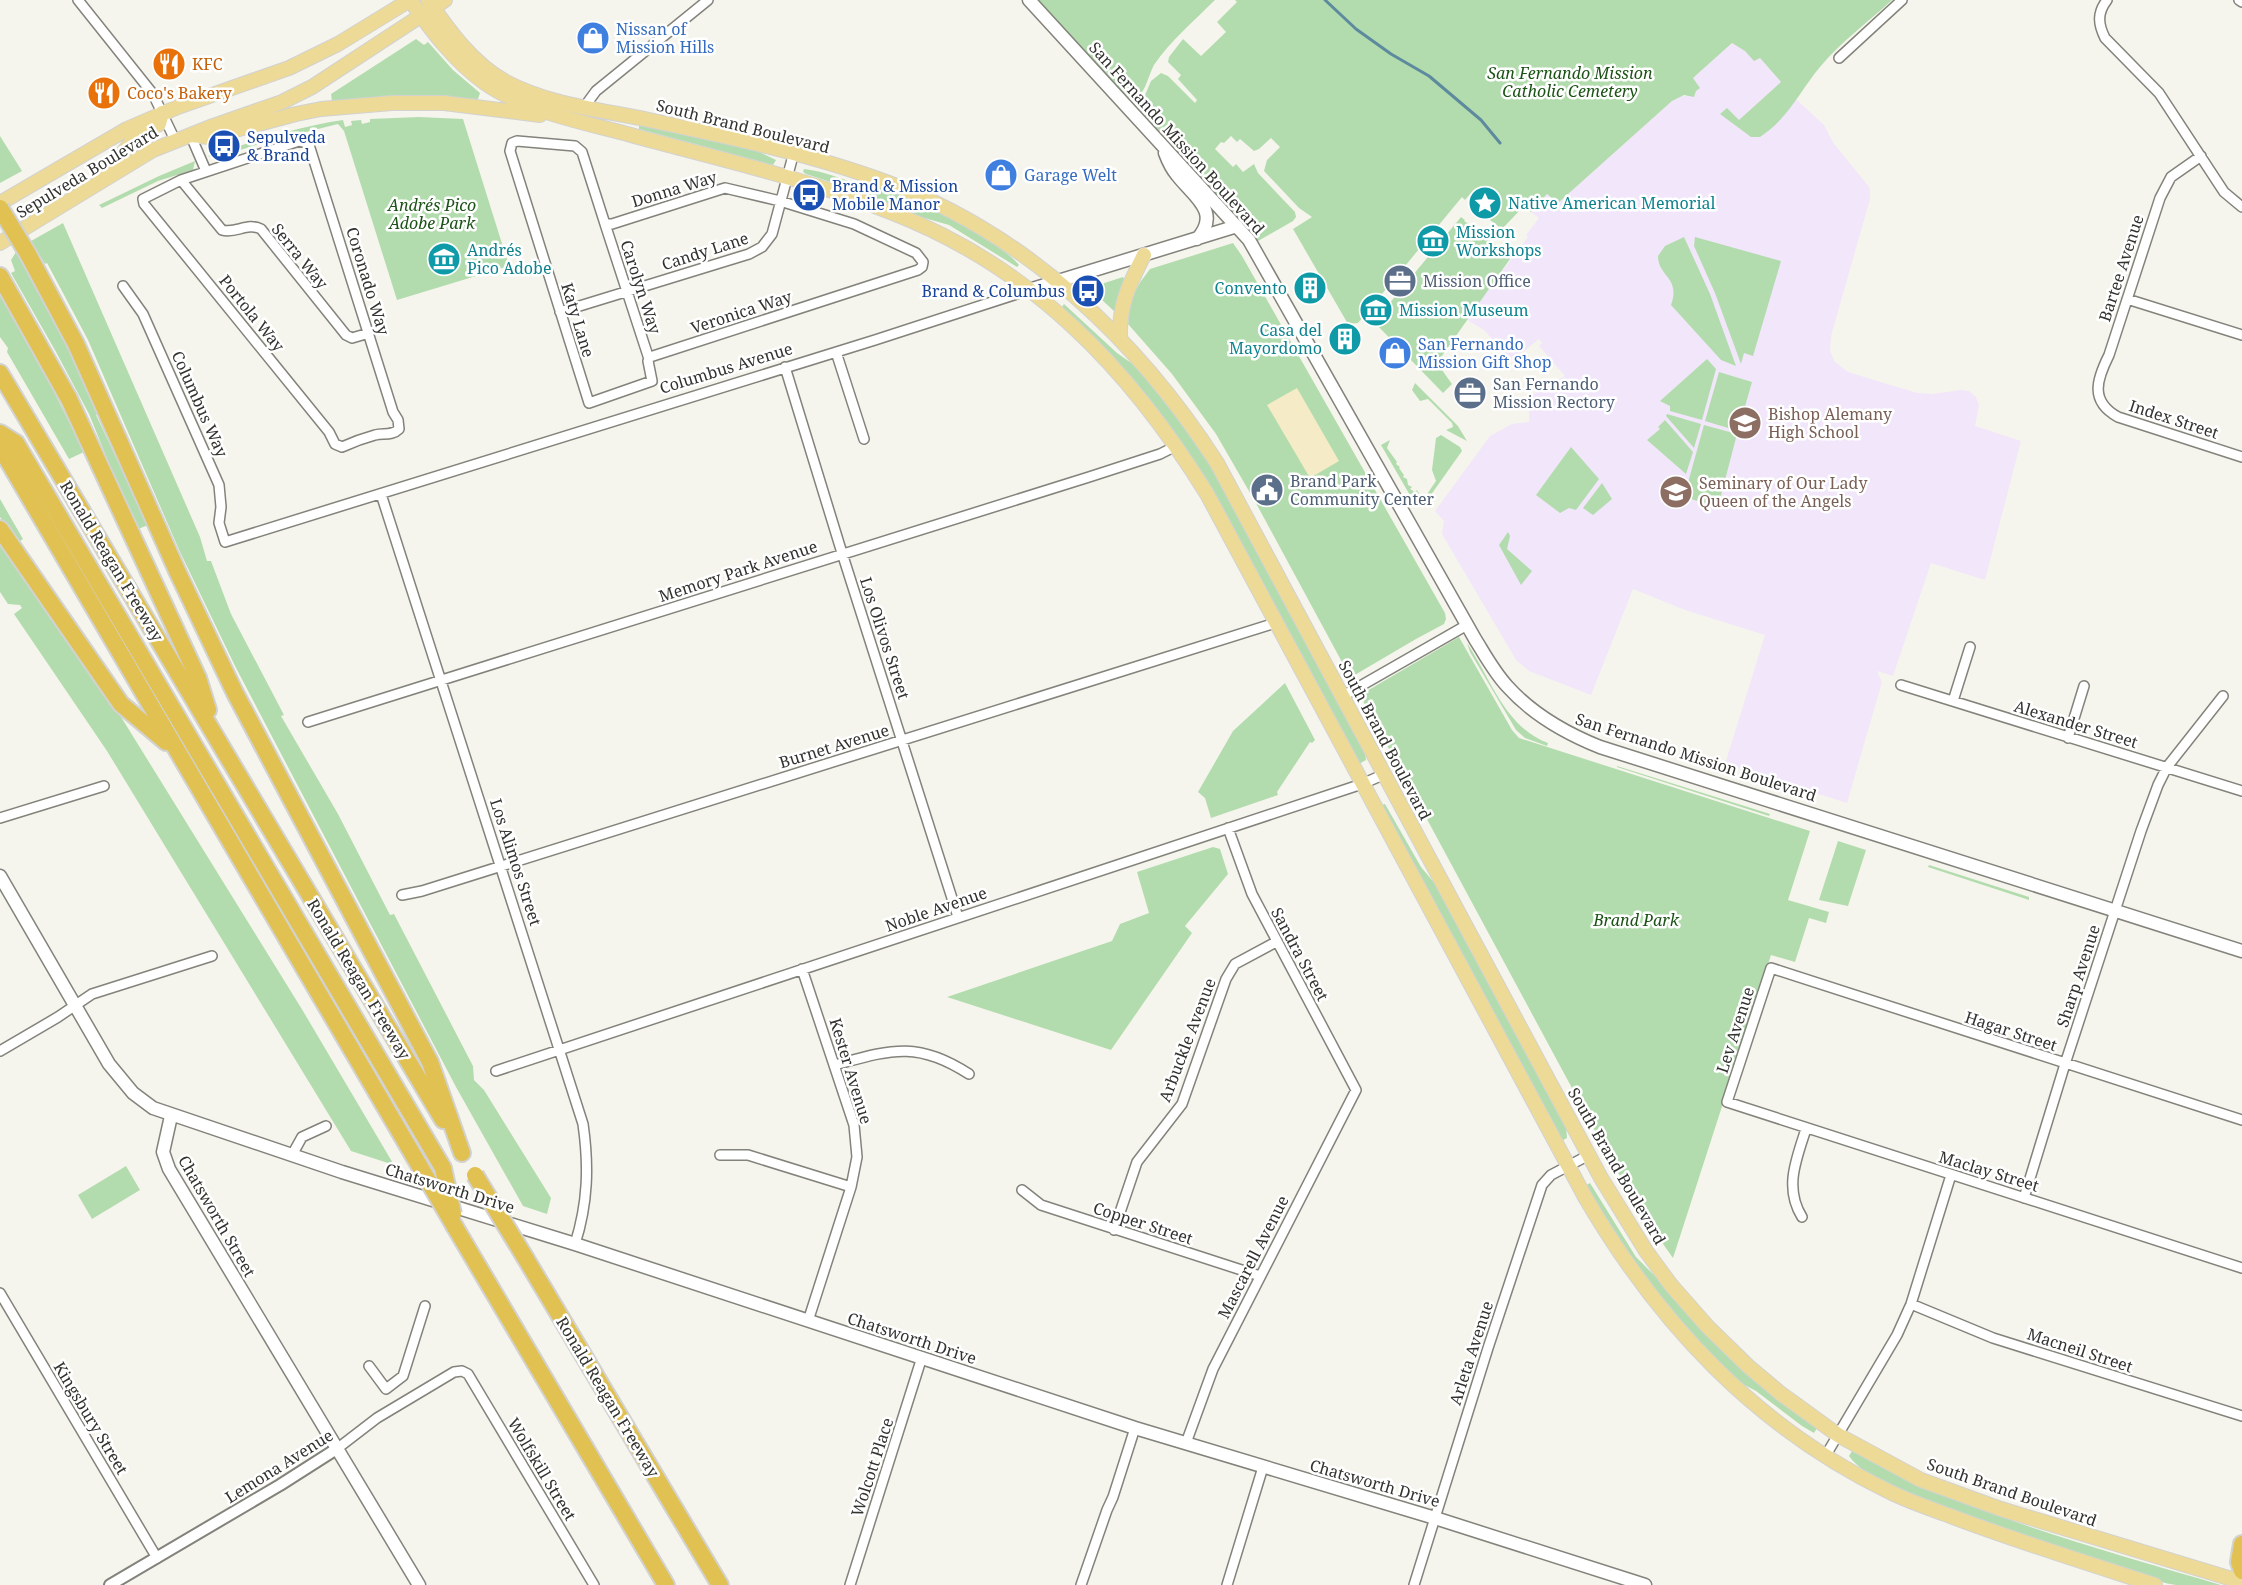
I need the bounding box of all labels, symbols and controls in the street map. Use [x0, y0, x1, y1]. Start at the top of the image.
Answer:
place label: Nissan of Mission Hills [616, 18, 714, 58]
shop icon: Nissan of Mission Hills [575, 20, 611, 56]
street label: San Fernando Mission Boulevard [1084, 37, 1270, 239]
restaurant icon: KFC [151, 46, 187, 82]
place label: KFC [192, 53, 223, 75]
park label: San Fernando Mission Catholic Cemetery [1487, 62, 1653, 102]
restaurant icon: Coco's Bakery [86, 75, 122, 111]
place label: Coco's Bakery [127, 82, 233, 104]
street label: South Brand Boulevard [654, 94, 832, 158]
street label: Sepulveda Boulevard [12, 121, 162, 223]
place label: Sepulveda & Brand [247, 126, 326, 166]
bus stop icon: Sepulveda & Brand [206, 128, 242, 164]
shop icon: Garage Welt [983, 157, 1019, 193]
place label: Garage Welt [1024, 164, 1117, 186]
street label: Donna Way [629, 165, 720, 212]
place label: Brand & Mission Mobile Manor [832, 175, 958, 215]
bus stop icon: Brand & Mission Mobile Manor [791, 177, 827, 213]
place icon: Native American Memorial [1467, 185, 1503, 221]
place label: Native American Memorial [1508, 192, 1716, 214]
park label: Andrés Pico Adobe Park [387, 194, 476, 234]
street label: Bartee Avenue [2093, 212, 2149, 324]
street label: Serra Way [267, 219, 334, 294]
place label: Mission Workshops [1456, 221, 1542, 261]
museum icon: Mission Workshops [1415, 223, 1451, 259]
street label: Coronado Way [341, 224, 395, 339]
street label: Candy Lane [659, 227, 751, 275]
street label: Carolyn Way [615, 237, 667, 338]
place label: Andrés Pico Adobe [467, 239, 551, 279]
museum icon: Andrés Pico Adobe [426, 241, 462, 277]
office icon: Mission Office [1382, 263, 1418, 299]
street label: Portola Way [214, 270, 290, 357]
building icon: Convento [1292, 270, 1328, 306]
place label: Mission Office [1423, 270, 1531, 292]
bus stop icon: Brand & Columbus [1070, 273, 1106, 309]
place label: Convento [1215, 277, 1287, 299]
street label: Katy Lane [556, 280, 600, 360]
place label: Brand & Columbus [921, 280, 1065, 302]
street label: Veronica Way [688, 285, 795, 339]
museum icon: Mission Museum [1358, 292, 1394, 328]
place label: Mission Museum [1399, 299, 1529, 321]
place label: Casa del Mayordomo [1229, 319, 1322, 359]
building icon: Casa del Mayordomo [1327, 321, 1363, 357]
place label: San Fernando Mission Gift Shop [1418, 333, 1552, 373]
shop icon: San Fernando Mission Gift Shop [1377, 335, 1413, 371]
street label: Columbus Avenue [657, 337, 795, 399]
street label: Columbus Way [167, 347, 234, 461]
place label: San Fernando Mission Rectory [1493, 373, 1616, 413]
office icon: San Fernando Mission Rectory [1452, 375, 1488, 411]
street label: Index Street [2127, 394, 2222, 444]
place label: Bishop Alemany High School [1768, 403, 1893, 443]
school or university icon: Bishop Alemany High School [1727, 405, 1763, 441]
place label: Brand Park Community Center [1290, 470, 1435, 510]
public building icon: Brand Park Community Center [1249, 472, 1285, 508]
place label: Seminary of Our Lady Queen of the Angels [1699, 472, 1868, 512]
school or university icon: Seminary of Our Lady Queen of the Angels [1658, 474, 1694, 510]
street label: Ronald Reagan Freeway [55, 477, 169, 646]
street label: Memory Park Avenue [656, 535, 820, 607]
street label: Los Olivos Street [855, 574, 915, 702]
street label: South Brand Boulevard [1333, 656, 1437, 824]
street label: Alexander Street [2012, 695, 2141, 753]
street label: San Fernando Mission Boulevard [1573, 708, 1820, 807]
street label: Burnet Avenue [776, 719, 892, 773]
street label: Los Alimos Street [485, 796, 547, 929]
street label: Noble Avenue [882, 881, 990, 937]
street label: Ronald Reagan Freeway [302, 895, 416, 1064]
street label: Sandra Street [1266, 903, 1334, 1005]
park label: Brand Park [1592, 909, 1680, 931]
street label: Sharp Avenue [2051, 922, 2105, 1030]
street label: Arbuckle Avenue [1153, 975, 1221, 1105]
street label: Lev Avenue [1711, 984, 1759, 1076]
street label: Hagar Street [1962, 1006, 2060, 1056]
street label: Kester Avenue [824, 1015, 878, 1127]
street label: South Brand Boulevard [1563, 1083, 1671, 1249]
street label: Maclay Street [1936, 1145, 2042, 1197]
street label: Chatsworth Street [173, 1151, 261, 1281]
street label: Chatsworth Drive [382, 1158, 518, 1218]
street label: Mascarell Avenue [1212, 1192, 1294, 1322]
street label: Copper Street [1090, 1197, 1196, 1250]
street label: Arleta Avenue [1444, 1298, 1498, 1408]
street label: Chatsworth Drive [845, 1307, 979, 1369]
street label: Ronald Reagan Freeway [551, 1313, 665, 1482]
street label: Macneil Street [2024, 1323, 2136, 1378]
street label: Kingsbury Street [49, 1358, 134, 1479]
street label: Wolfskill Street [503, 1413, 582, 1525]
street label: Wolcott Place [846, 1415, 898, 1519]
street label: Lemona Avenue [221, 1424, 337, 1508]
street label: South Brand Boulevard [1924, 1453, 2100, 1531]
street label: Chatsworth Drive [1307, 1454, 1443, 1512]

